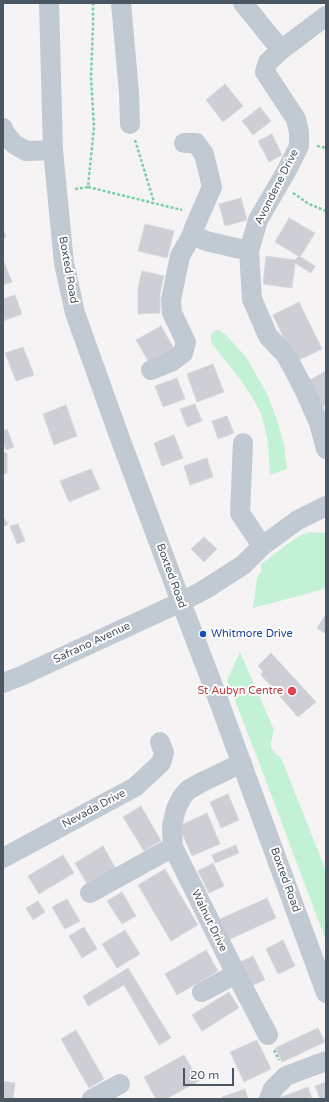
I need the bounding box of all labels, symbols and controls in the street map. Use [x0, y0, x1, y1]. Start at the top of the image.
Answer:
street label: Avondene Drive [252, 147, 302, 227]
street label: Boxted Road [56, 235, 80, 305]
street label: Boxted Road [153, 542, 189, 610]
street label: Safrano Avenue [52, 619, 132, 667]
place label: Whitmore Drive [211, 627, 293, 641]
marker: Whitmore Drive [198, 629, 208, 639]
place label: St Aubyn Centre [198, 684, 283, 698]
marker: St Aubyn Centre [286, 685, 298, 697]
street label: Nevada Drive [60, 787, 128, 831]
street label: Boxted Road [267, 846, 303, 914]
street label: Walnut Drive [188, 888, 230, 954]
scale bar [185, 1060, 236, 1086]
text: 20 m [190, 1068, 219, 1082]

